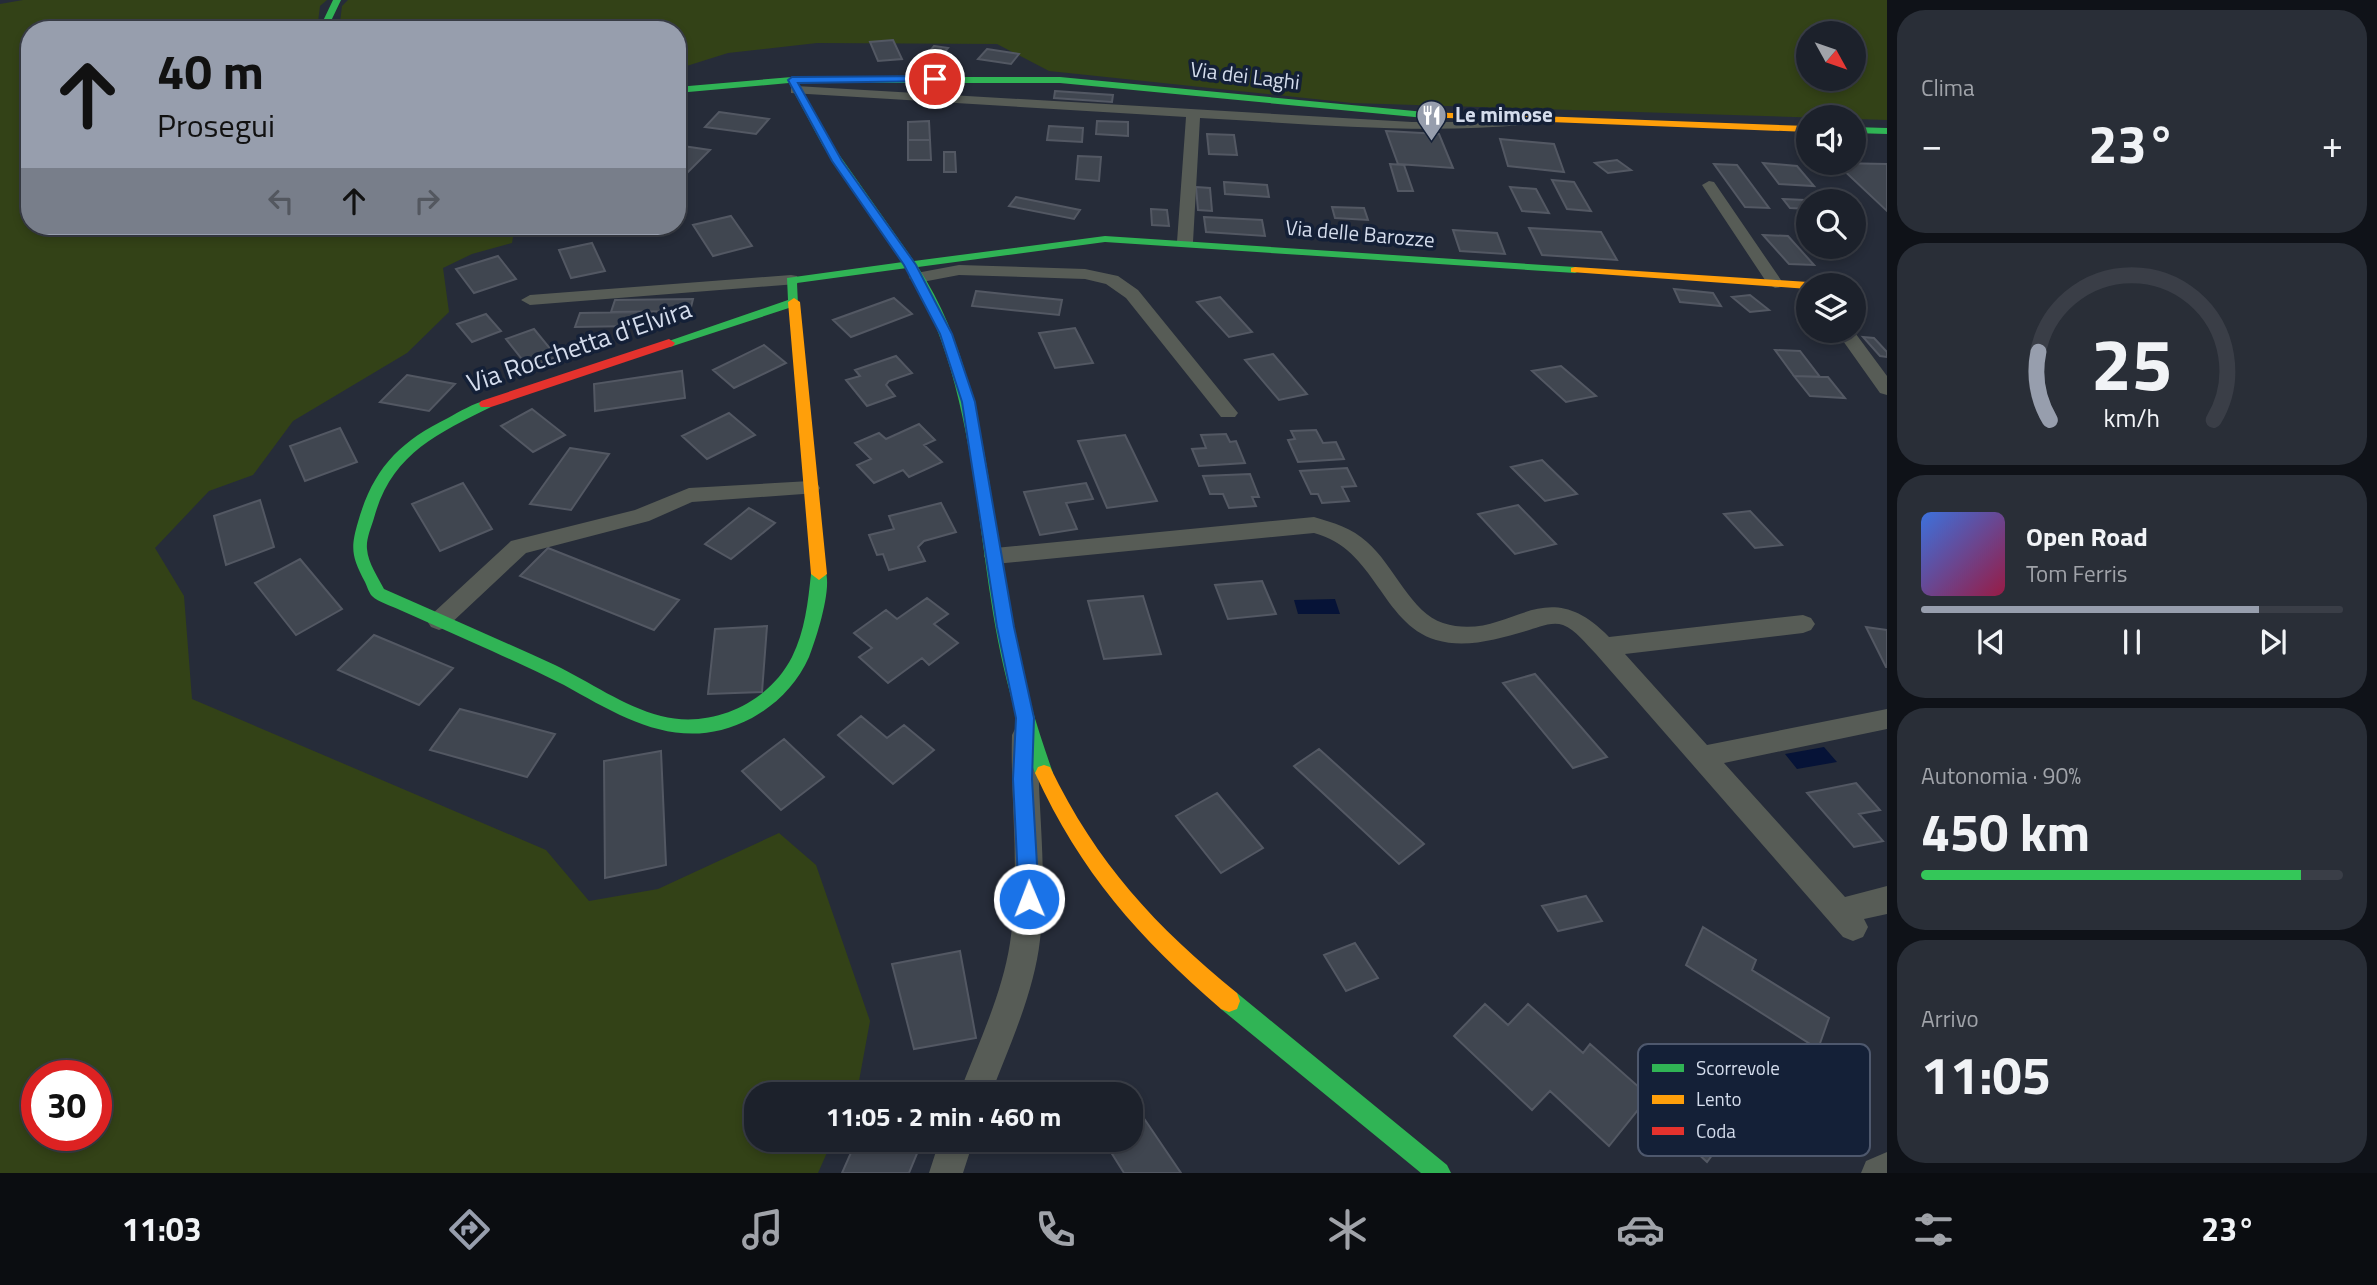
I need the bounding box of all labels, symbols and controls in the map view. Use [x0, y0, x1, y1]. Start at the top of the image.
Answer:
north arrow [1796, 21, 1866, 91]
map controls [1796, 21, 1866, 343]
text: 40 m [157, 33, 264, 108]
icon: ahead [42, 49, 133, 140]
pin [905, 49, 965, 109]
street label: Via dei Laghi [1189, 52, 1302, 98]
icon: arrive [916, 60, 954, 98]
text: Clima [1921, 70, 1975, 105]
restaurant icon: Le mimose [1415, 98, 1449, 142]
place label: Le mimose [1455, 98, 1553, 130]
text: Prosegui [157, 101, 275, 149]
text: 23° [2088, 104, 2176, 183]
button: sound [1796, 105, 1866, 175]
text: − [1921, 115, 1942, 173]
text: + [2322, 115, 2343, 173]
icon: left [262, 182, 300, 220]
icon: ahead [335, 182, 373, 220]
icon: right [408, 182, 446, 220]
button: search [1796, 189, 1866, 259]
street label: Via delle Barozze [1284, 211, 1436, 255]
button: layers [1796, 273, 1866, 343]
street label: Via Rocchetta d'Elvira [461, 289, 696, 402]
text: 25 [2091, 308, 2173, 418]
text: km/h [2104, 399, 2160, 437]
text: Open Road [2026, 517, 2148, 556]
text: Tom Ferris [2026, 556, 2127, 591]
icon: previous [1972, 623, 2010, 661]
icon: pause [2113, 623, 2151, 661]
icon: next [2254, 623, 2292, 661]
text: Autonomia · 90% [1921, 758, 2081, 793]
text: 450 km [1921, 792, 2090, 871]
position arrow [992, 862, 1066, 936]
text: Arrivo [1921, 1001, 1979, 1036]
text: 11:05 [1921, 1035, 2051, 1114]
legend [1638, 1044, 1870, 1156]
text: Scorrevole [1696, 1053, 1780, 1082]
speed limit sign: 30 [21, 1060, 112, 1151]
text: Lento [1696, 1084, 1741, 1113]
text: 11:05 · 2 min · 460 m [826, 1097, 1061, 1136]
text: Coda [1696, 1116, 1736, 1145]
text: 11:03 [122, 1205, 202, 1253]
icon: directions [445, 1205, 494, 1254]
icon: music [738, 1205, 787, 1254]
icon: phone [1031, 1205, 1080, 1254]
icon: climate [1323, 1205, 1372, 1254]
icon: car [1616, 1205, 1665, 1254]
icon: filters [1909, 1205, 1958, 1254]
text: 23° [2201, 1205, 2255, 1253]

